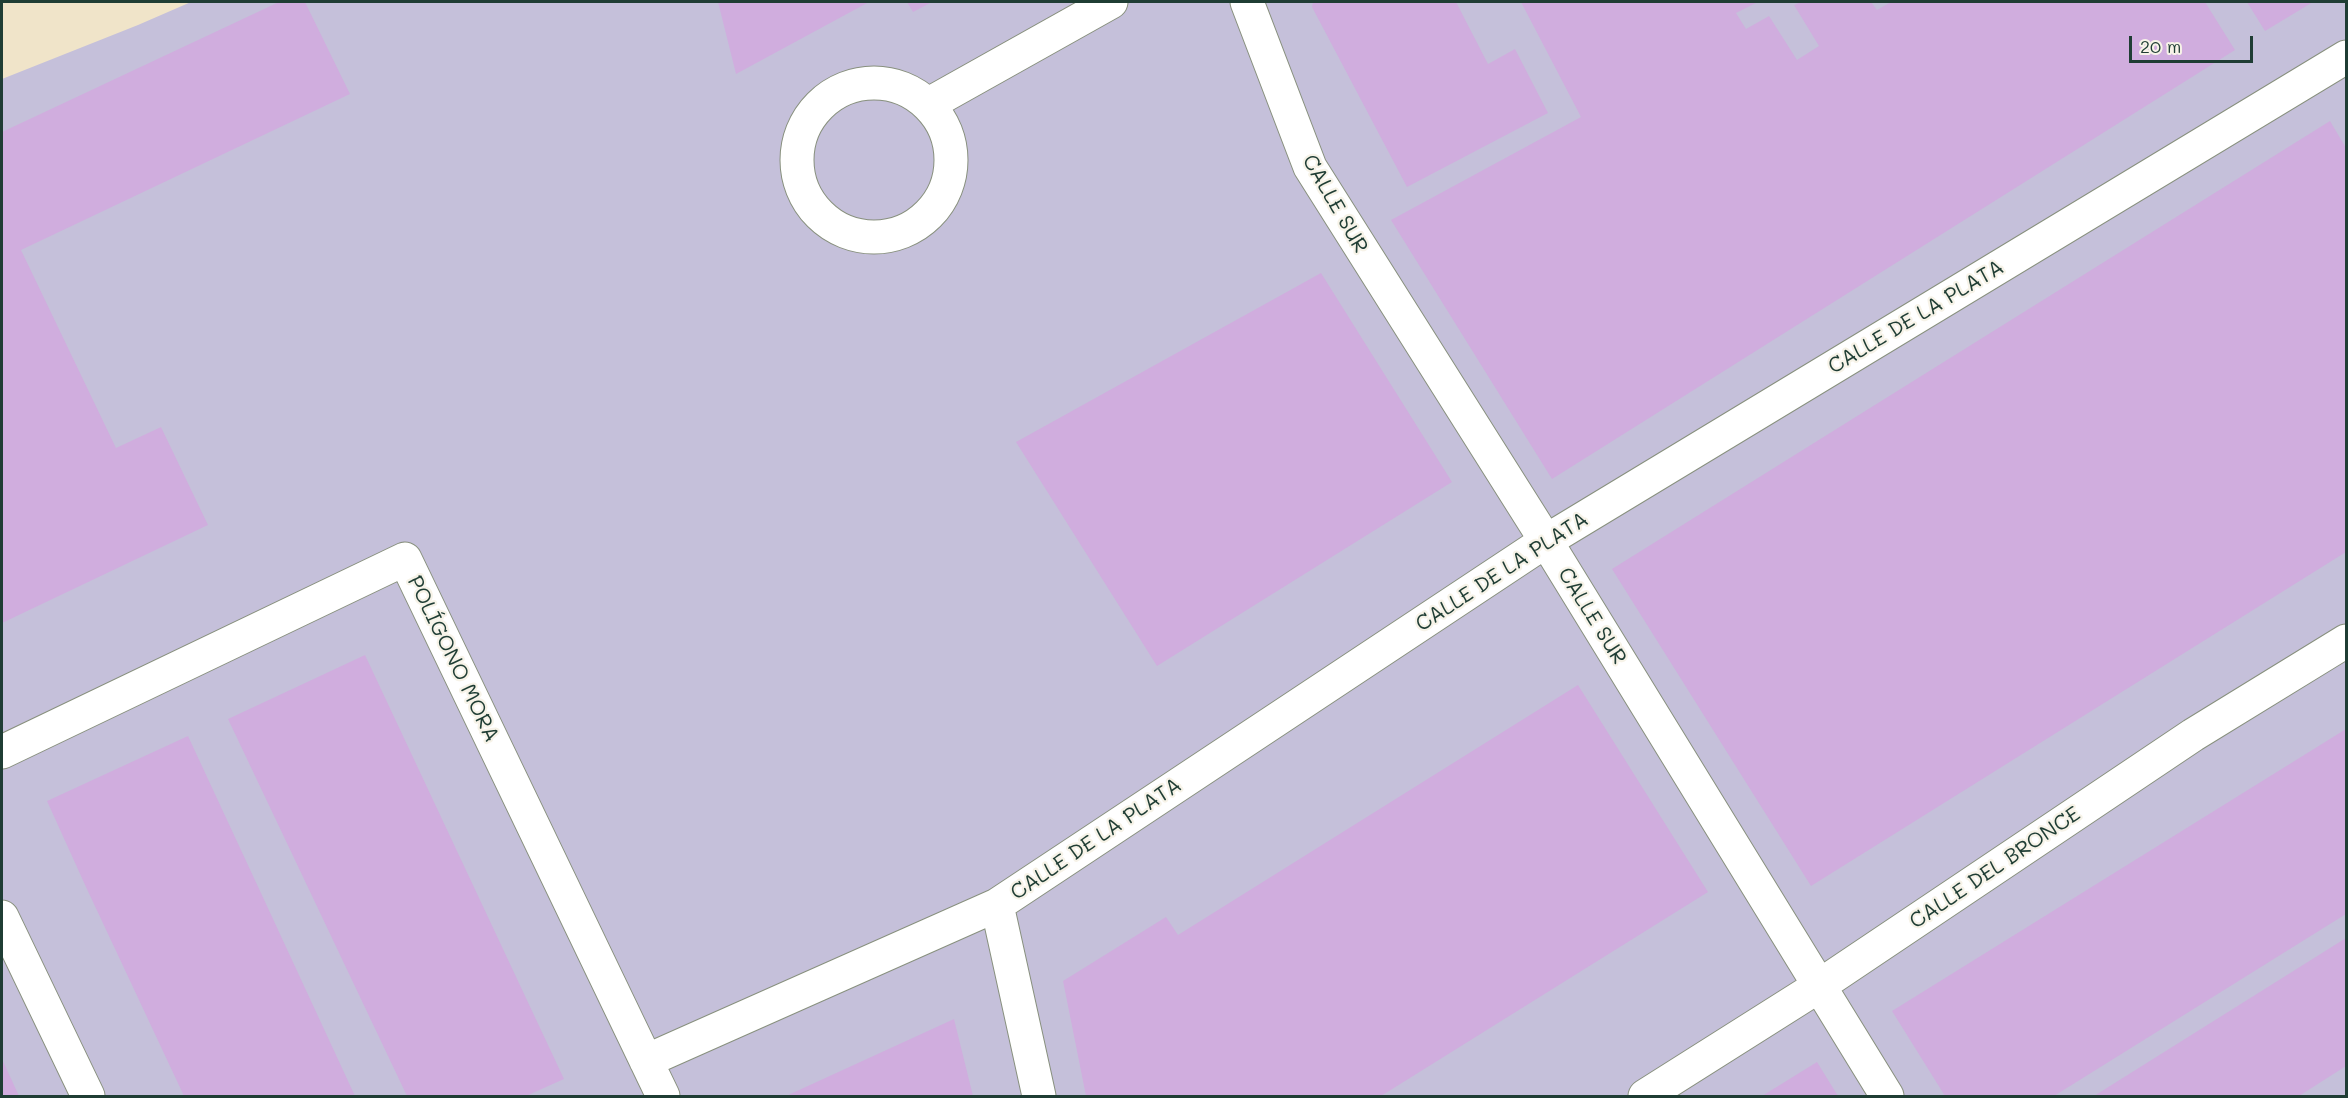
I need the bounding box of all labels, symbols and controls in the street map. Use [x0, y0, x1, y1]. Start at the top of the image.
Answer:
scale bar [2132, 24, 2256, 62]
text: 20 m [2140, 34, 2181, 58]
street label: CALLE SUR [1297, 150, 1373, 258]
street label: CALLE DE LA PLATA [1824, 255, 2008, 379]
street label: CALLE DE LA PLATA [1411, 507, 1593, 637]
street label: CALLE SUR [1552, 563, 1632, 669]
street label: POLÍGONO MORA [402, 572, 504, 746]
street label: CALLE DE LA PLATA [1006, 772, 1186, 906]
street label: CALLE DEL BRONCE [1905, 802, 2085, 934]

